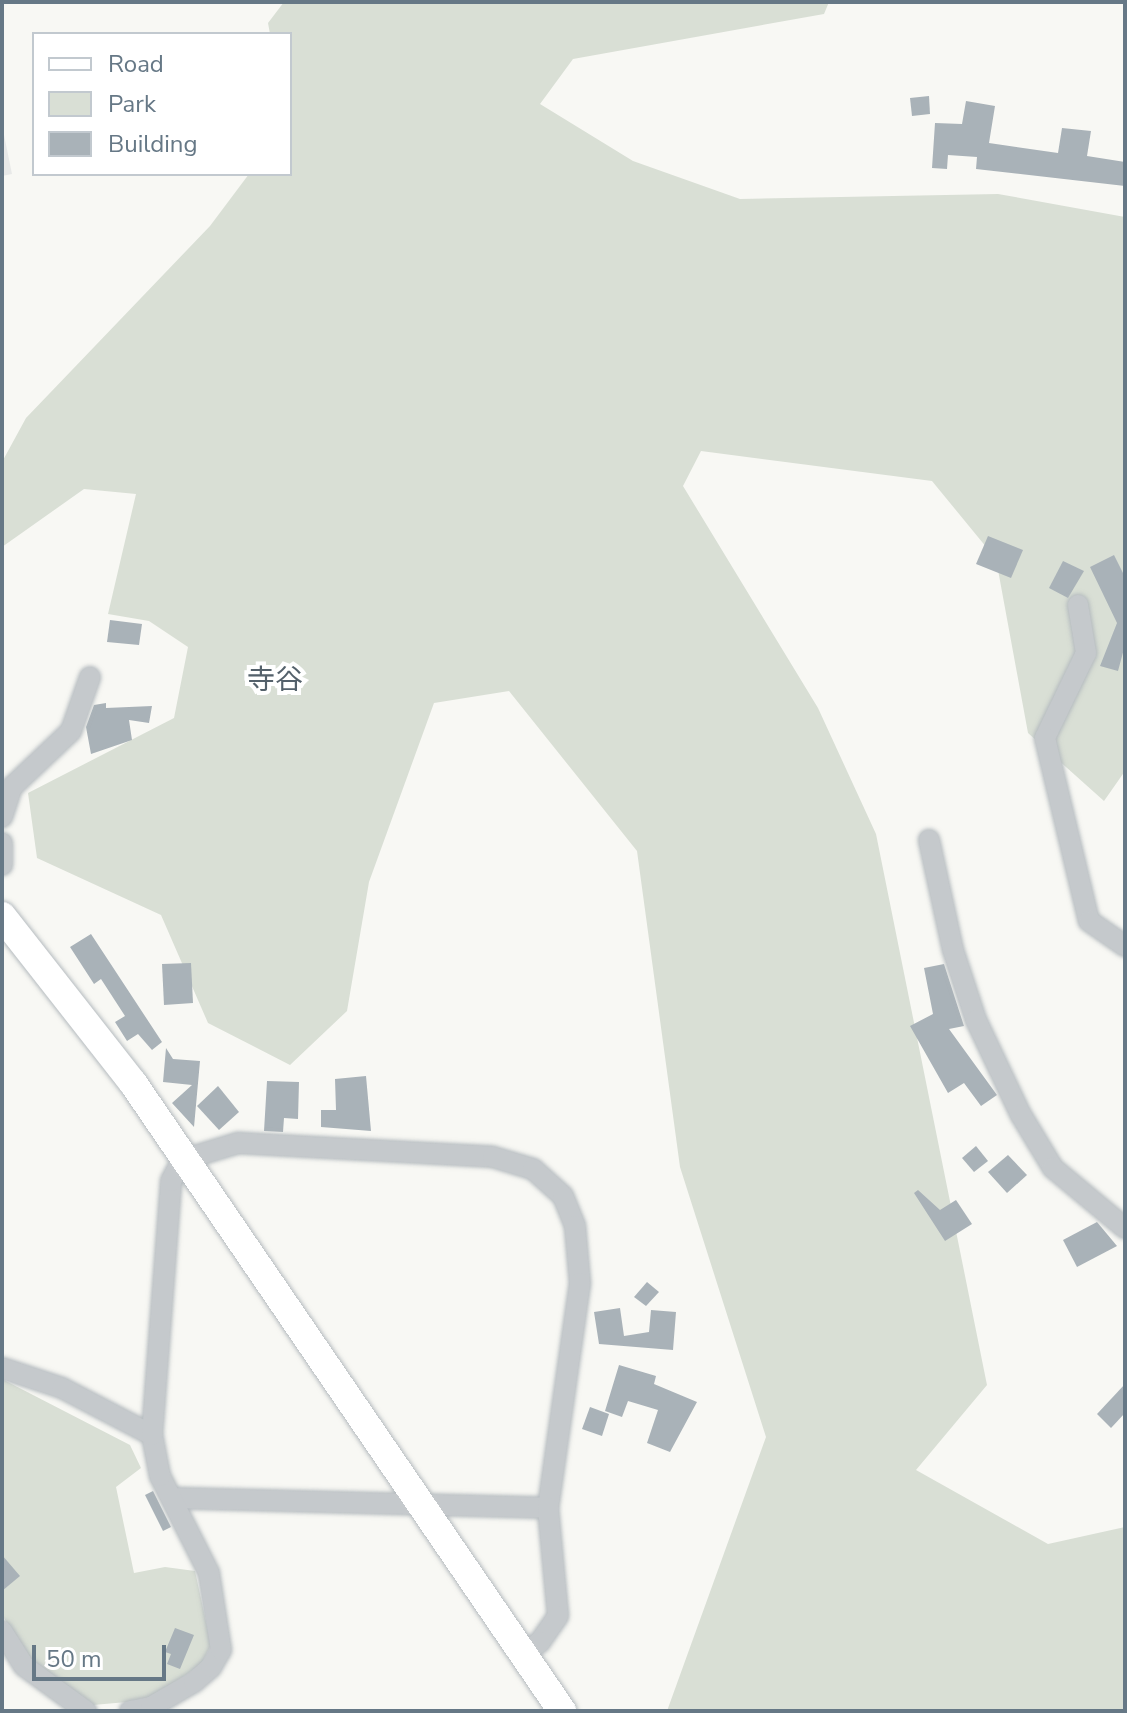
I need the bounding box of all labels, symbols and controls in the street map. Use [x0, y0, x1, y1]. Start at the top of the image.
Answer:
legend [32, 32, 292, 176]
text: Road [108, 48, 164, 80]
text: Park [108, 88, 156, 120]
text: Building [108, 128, 198, 160]
district label: 寺谷 [247, 663, 303, 697]
scale bar [36, 1629, 170, 1679]
text: 50 m [46, 1643, 102, 1675]

